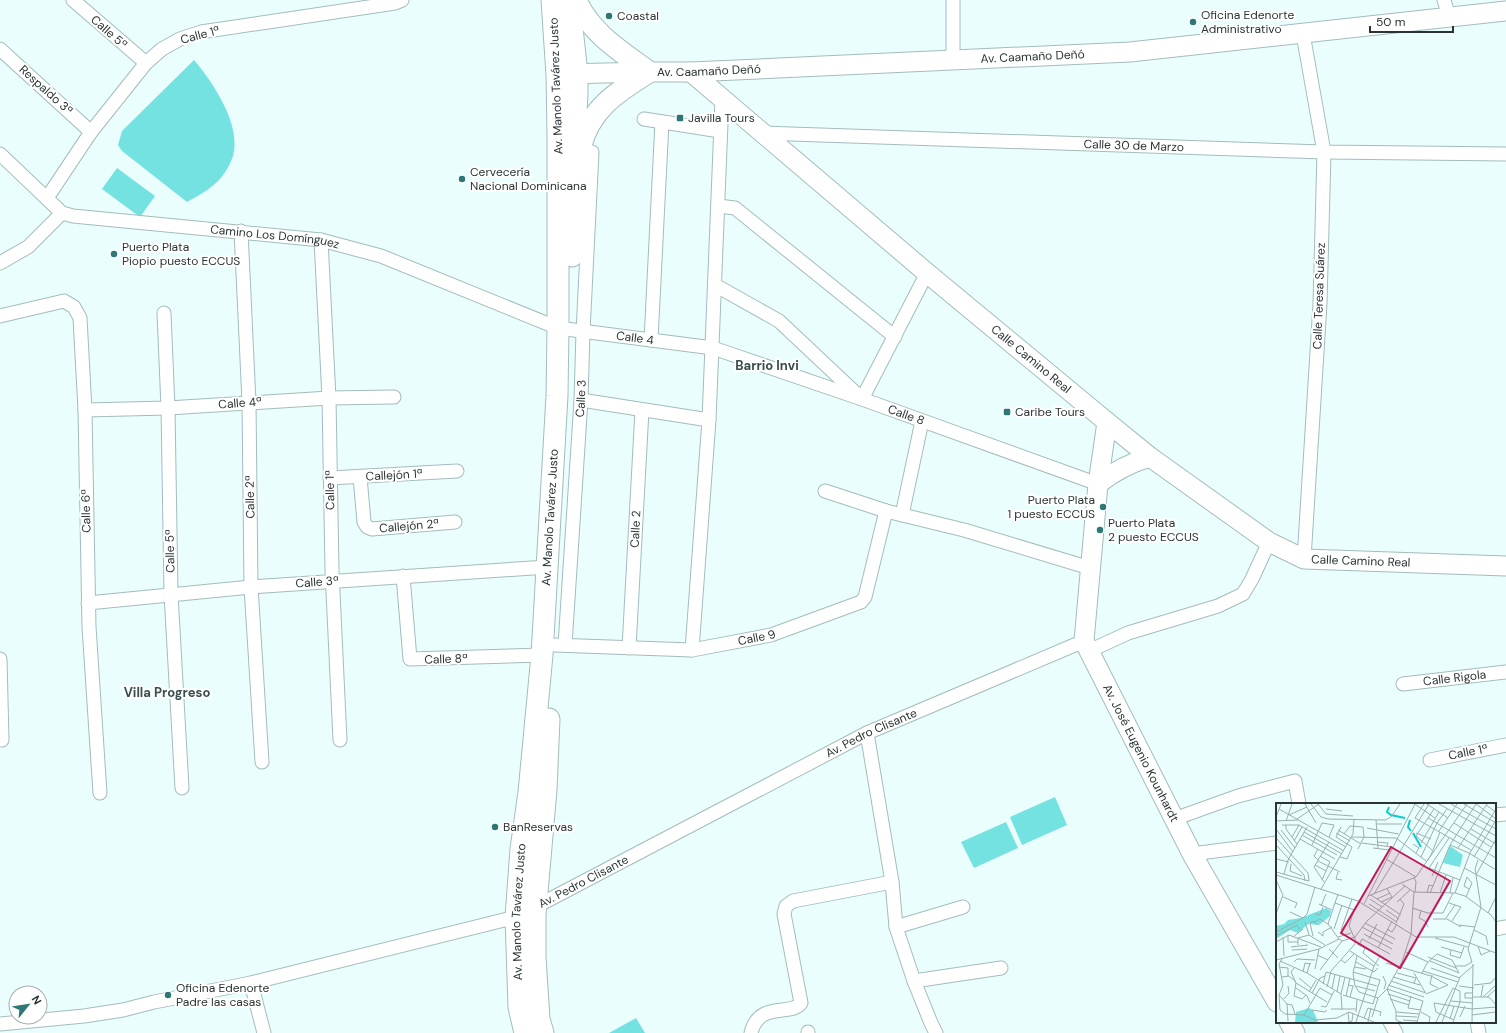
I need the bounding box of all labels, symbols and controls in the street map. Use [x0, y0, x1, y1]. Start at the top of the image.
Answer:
place label: Oficina Edenorte Administrativo [1201, 7, 1294, 37]
place label: Coastal [617, 8, 659, 24]
scale bar [1370, 8, 1453, 34]
marker: Coastal [604, 11, 614, 21]
street label: Calle 5ª [87, 12, 131, 52]
text: 50 m [1376, 14, 1405, 30]
street label: Av. Manolo Tavárez Justo [546, 17, 566, 155]
marker: Oficina Edenorte Administrativo [1188, 17, 1198, 27]
street label: Calle 1ª [179, 22, 221, 48]
street label: Av. Caamaño Deñó [980, 46, 1085, 67]
street label: Av. Caamaño Deñó [657, 61, 761, 80]
street label: Respaldo 3ª [16, 62, 76, 118]
place label: Javilla Tours [688, 110, 755, 126]
marker: Javilla Tours [675, 113, 685, 123]
street label: Calle 30 de Marzo [1083, 136, 1184, 155]
place label: Cervecería Nacional Dominicana [470, 164, 587, 194]
marker: Cervecería Nacional Dominicana [457, 174, 467, 184]
street label: Camino Los Domínguez [210, 221, 341, 253]
place label: Puerto Plata Piopio puesto ECCUS [122, 239, 240, 269]
street label: Calle Teresa Suárez [1309, 242, 1329, 350]
marker: Puerto Plata Piopio puesto ECCUS [109, 249, 119, 259]
street label: Calle Camino Real [988, 321, 1074, 397]
street label: Calle 4 [615, 328, 655, 348]
district label: Barrio Invi [735, 357, 799, 374]
street label: Calle 3 [572, 379, 590, 418]
street label: Calle 4ª [218, 394, 262, 412]
street label: Calle 8 [886, 401, 927, 429]
place label: Caribe Tours [1015, 404, 1085, 420]
marker: Caribe Tours [1002, 407, 1012, 417]
street label: Av. Manolo Tavárez Justo [538, 448, 562, 586]
street label: Callejón 1ª [365, 466, 423, 484]
street label: Calle 1ª [322, 470, 338, 510]
street label: Calle 2ª [242, 475, 258, 519]
street label: Calle 6ª [78, 489, 94, 533]
place label: Puerto Plata 1 puesto ECCUS [1007, 492, 1095, 522]
marker: Puerto Plata 1 puesto ECCUS [1098, 502, 1108, 512]
street label: Calle 2 [626, 510, 645, 548]
street label: Callejón 2ª [378, 515, 440, 537]
place label: Puerto Plata 2 puesto ECCUS [1108, 515, 1199, 545]
marker: Puerto Plata 2 puesto ECCUS [1095, 525, 1105, 535]
street label: Calle 5ª [162, 529, 178, 573]
street label: Calle Camino Real [1311, 551, 1411, 571]
street label: Calle 3ª [295, 573, 339, 591]
street label: Calle 9 [737, 626, 778, 649]
street label: Calle 8ª [424, 650, 468, 668]
street label: Calle Rigola [1422, 666, 1487, 690]
street label: Av. José Eugenio Kounhardt [1099, 681, 1183, 825]
district label: Villa Progreso [124, 684, 210, 701]
street label: Av. Pedro Clisante [823, 705, 920, 761]
street label: Calle 1ª [1447, 740, 1489, 764]
inset map [1276, 803, 1496, 1023]
place label: BanReservas [503, 819, 573, 835]
marker: BanReservas [490, 822, 500, 832]
street label: Av. Manolo Tavárez Justo [508, 842, 530, 981]
street label: Av. Pedro Clisante [536, 851, 631, 912]
place label: Oficina Edenorte Padre las casas [176, 980, 269, 1010]
north arrow [8, 985, 48, 1025]
marker: Oficina Edenorte Padre las casas [163, 990, 173, 1000]
text: N [29, 993, 45, 1007]

